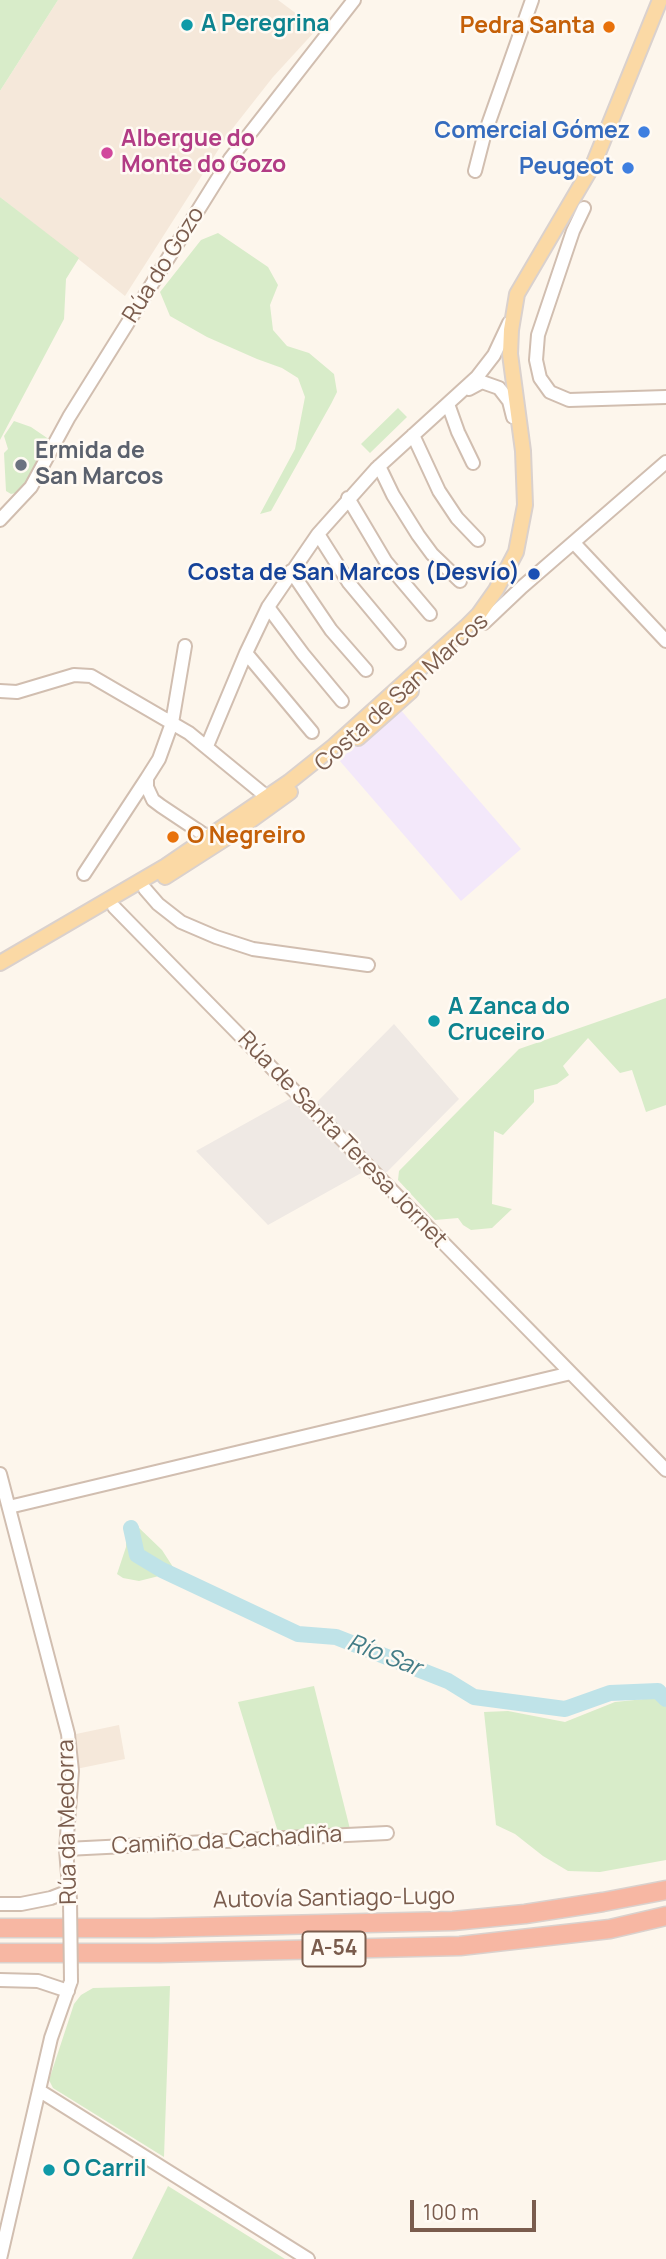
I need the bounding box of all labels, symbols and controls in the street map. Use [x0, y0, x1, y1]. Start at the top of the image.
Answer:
place label: A Peregrina [201, 11, 330, 39]
place label: Pedra Santa [460, 13, 595, 41]
marker: A Peregrina [179, 17, 195, 33]
marker: Pedra Santa [601, 19, 617, 35]
place label: Comercial Gómez [434, 118, 630, 146]
marker: Comercial Gómez [636, 124, 652, 140]
place label: Albergue do Monte do Gozo [121, 126, 286, 180]
marker: Albergue do Monte do Gozo [99, 145, 115, 161]
place label: Peugeot [519, 154, 614, 182]
marker: Peugeot [620, 160, 636, 176]
street label: Rúa do Gozo [117, 202, 211, 328]
place label: Ermida de San Marcos [35, 438, 163, 492]
marker: Ermida de San Marcos [13, 457, 29, 473]
place label: Costa de San Marcos (Desvío) [188, 560, 520, 588]
marker: Costa de San Marcos (Desvío) [526, 566, 542, 582]
street label: Costa de San Marcos [310, 608, 494, 778]
place label: O Negreiro [187, 823, 306, 851]
marker: O Negreiro [165, 829, 181, 845]
place label: A Zanca do Cruceiro [448, 994, 570, 1048]
marker: A Zanca do Cruceiro [426, 1013, 442, 1029]
street label: Rúa de Santa Teresa Jornet [232, 1026, 452, 1254]
water label: Río Sar [343, 1629, 425, 1683]
street label: Rúa da Medorra [53, 1739, 83, 1905]
street label: Camiño da Cachadiña [111, 1821, 343, 1861]
street label: Autovía Santiago-Lugo [213, 1883, 455, 1915]
road number: A-54 [302, 1932, 366, 1966]
place label: O Carril [63, 2156, 146, 2184]
marker: O Carril [41, 2162, 57, 2178]
scale bar [414, 2186, 540, 2230]
text: 100 m [423, 2198, 479, 2226]

